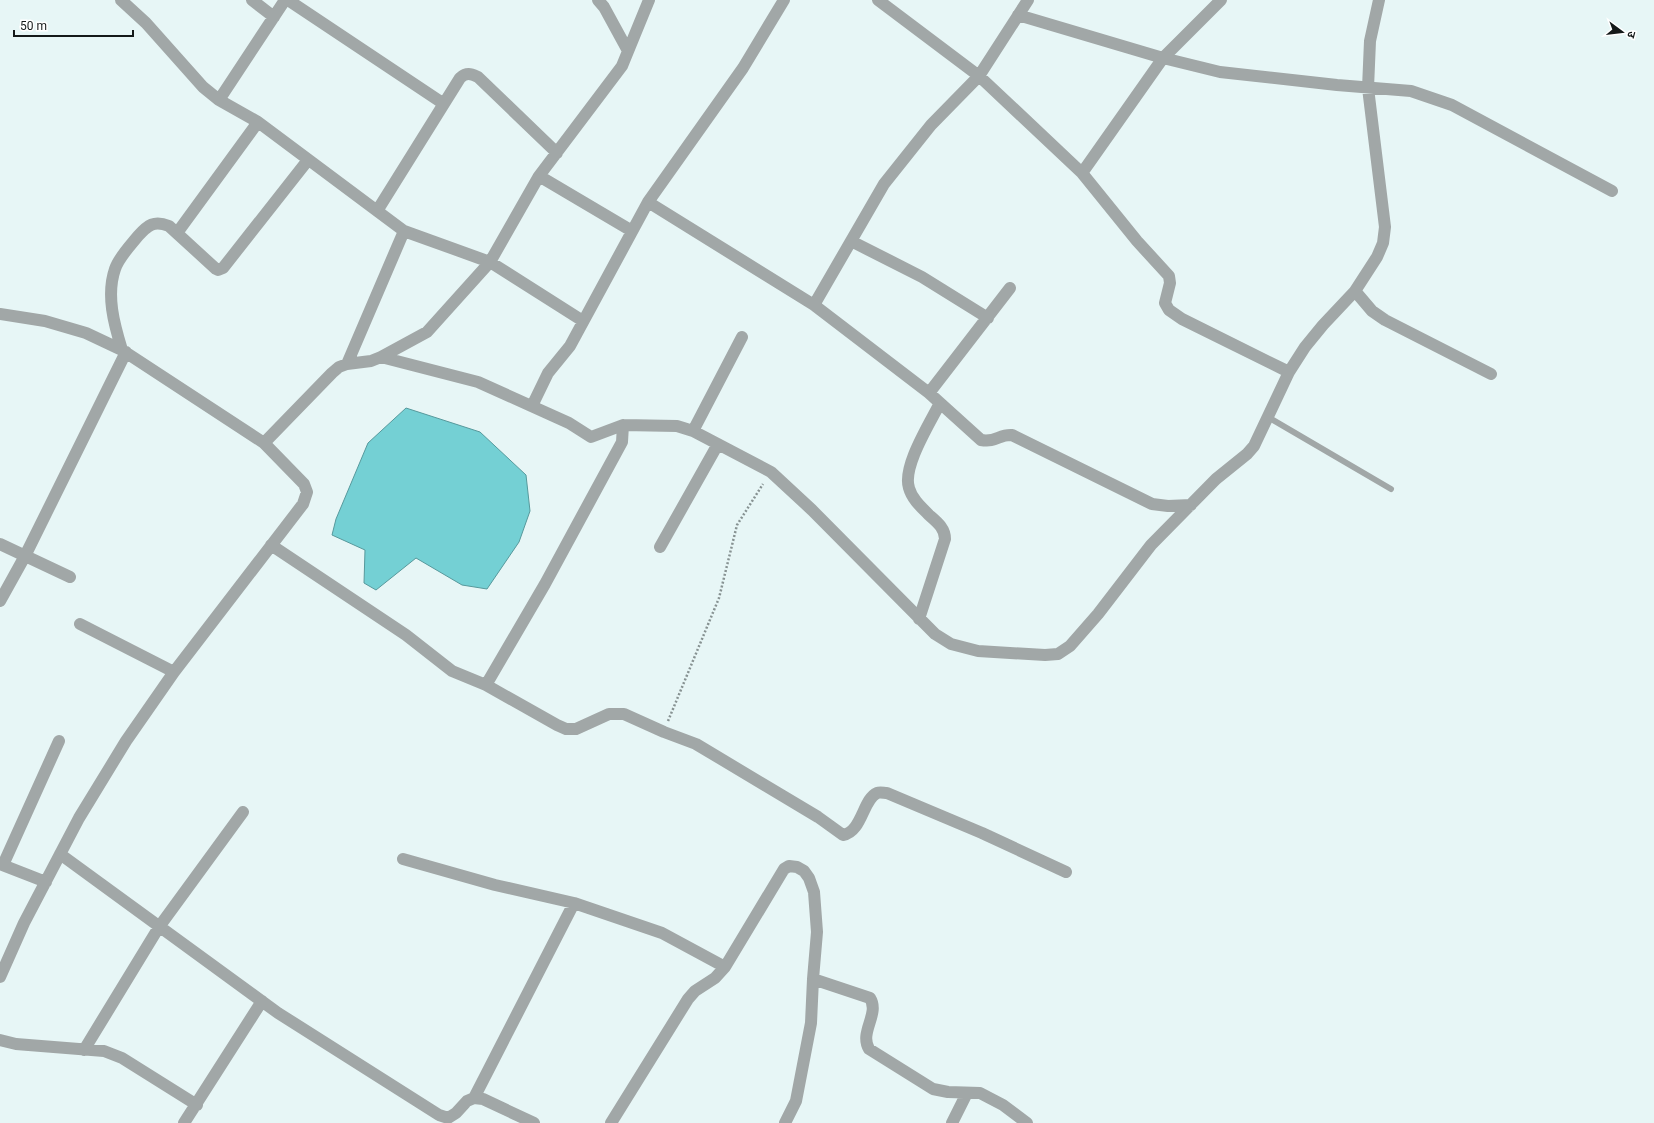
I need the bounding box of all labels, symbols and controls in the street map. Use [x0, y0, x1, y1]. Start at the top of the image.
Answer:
scale bar [14, 12, 133, 38]
north arrow [1602, 12, 1642, 52]
text: 50 m [20, 19, 47, 33]
text: उ [1624, 30, 1638, 40]

